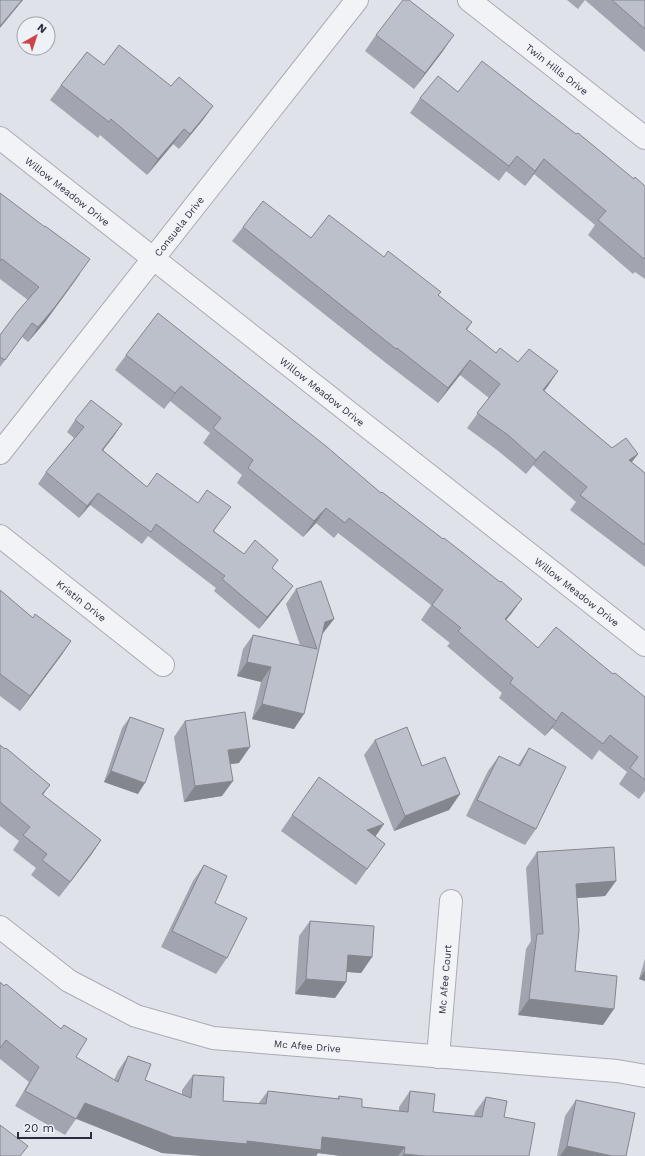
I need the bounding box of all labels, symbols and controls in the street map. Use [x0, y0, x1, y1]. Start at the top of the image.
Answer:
north arrow [16, 16, 56, 56]
text: N [35, 21, 49, 36]
street label: Twin Hills Drive [524, 42, 590, 97]
street label: Willow Meadow Drive [23, 155, 112, 228]
street label: Consuela Drive [152, 194, 206, 258]
street label: Willow Meadow Drive [278, 355, 367, 428]
street label: Willow Meadow Drive [532, 555, 621, 629]
street label: Kristin Drive [54, 578, 108, 624]
street label: Mc Afee Court [437, 944, 453, 1014]
street label: Mc Afee Drive [273, 1038, 341, 1054]
scale bar [18, 1114, 91, 1140]
text: 20 m [24, 1121, 54, 1135]

